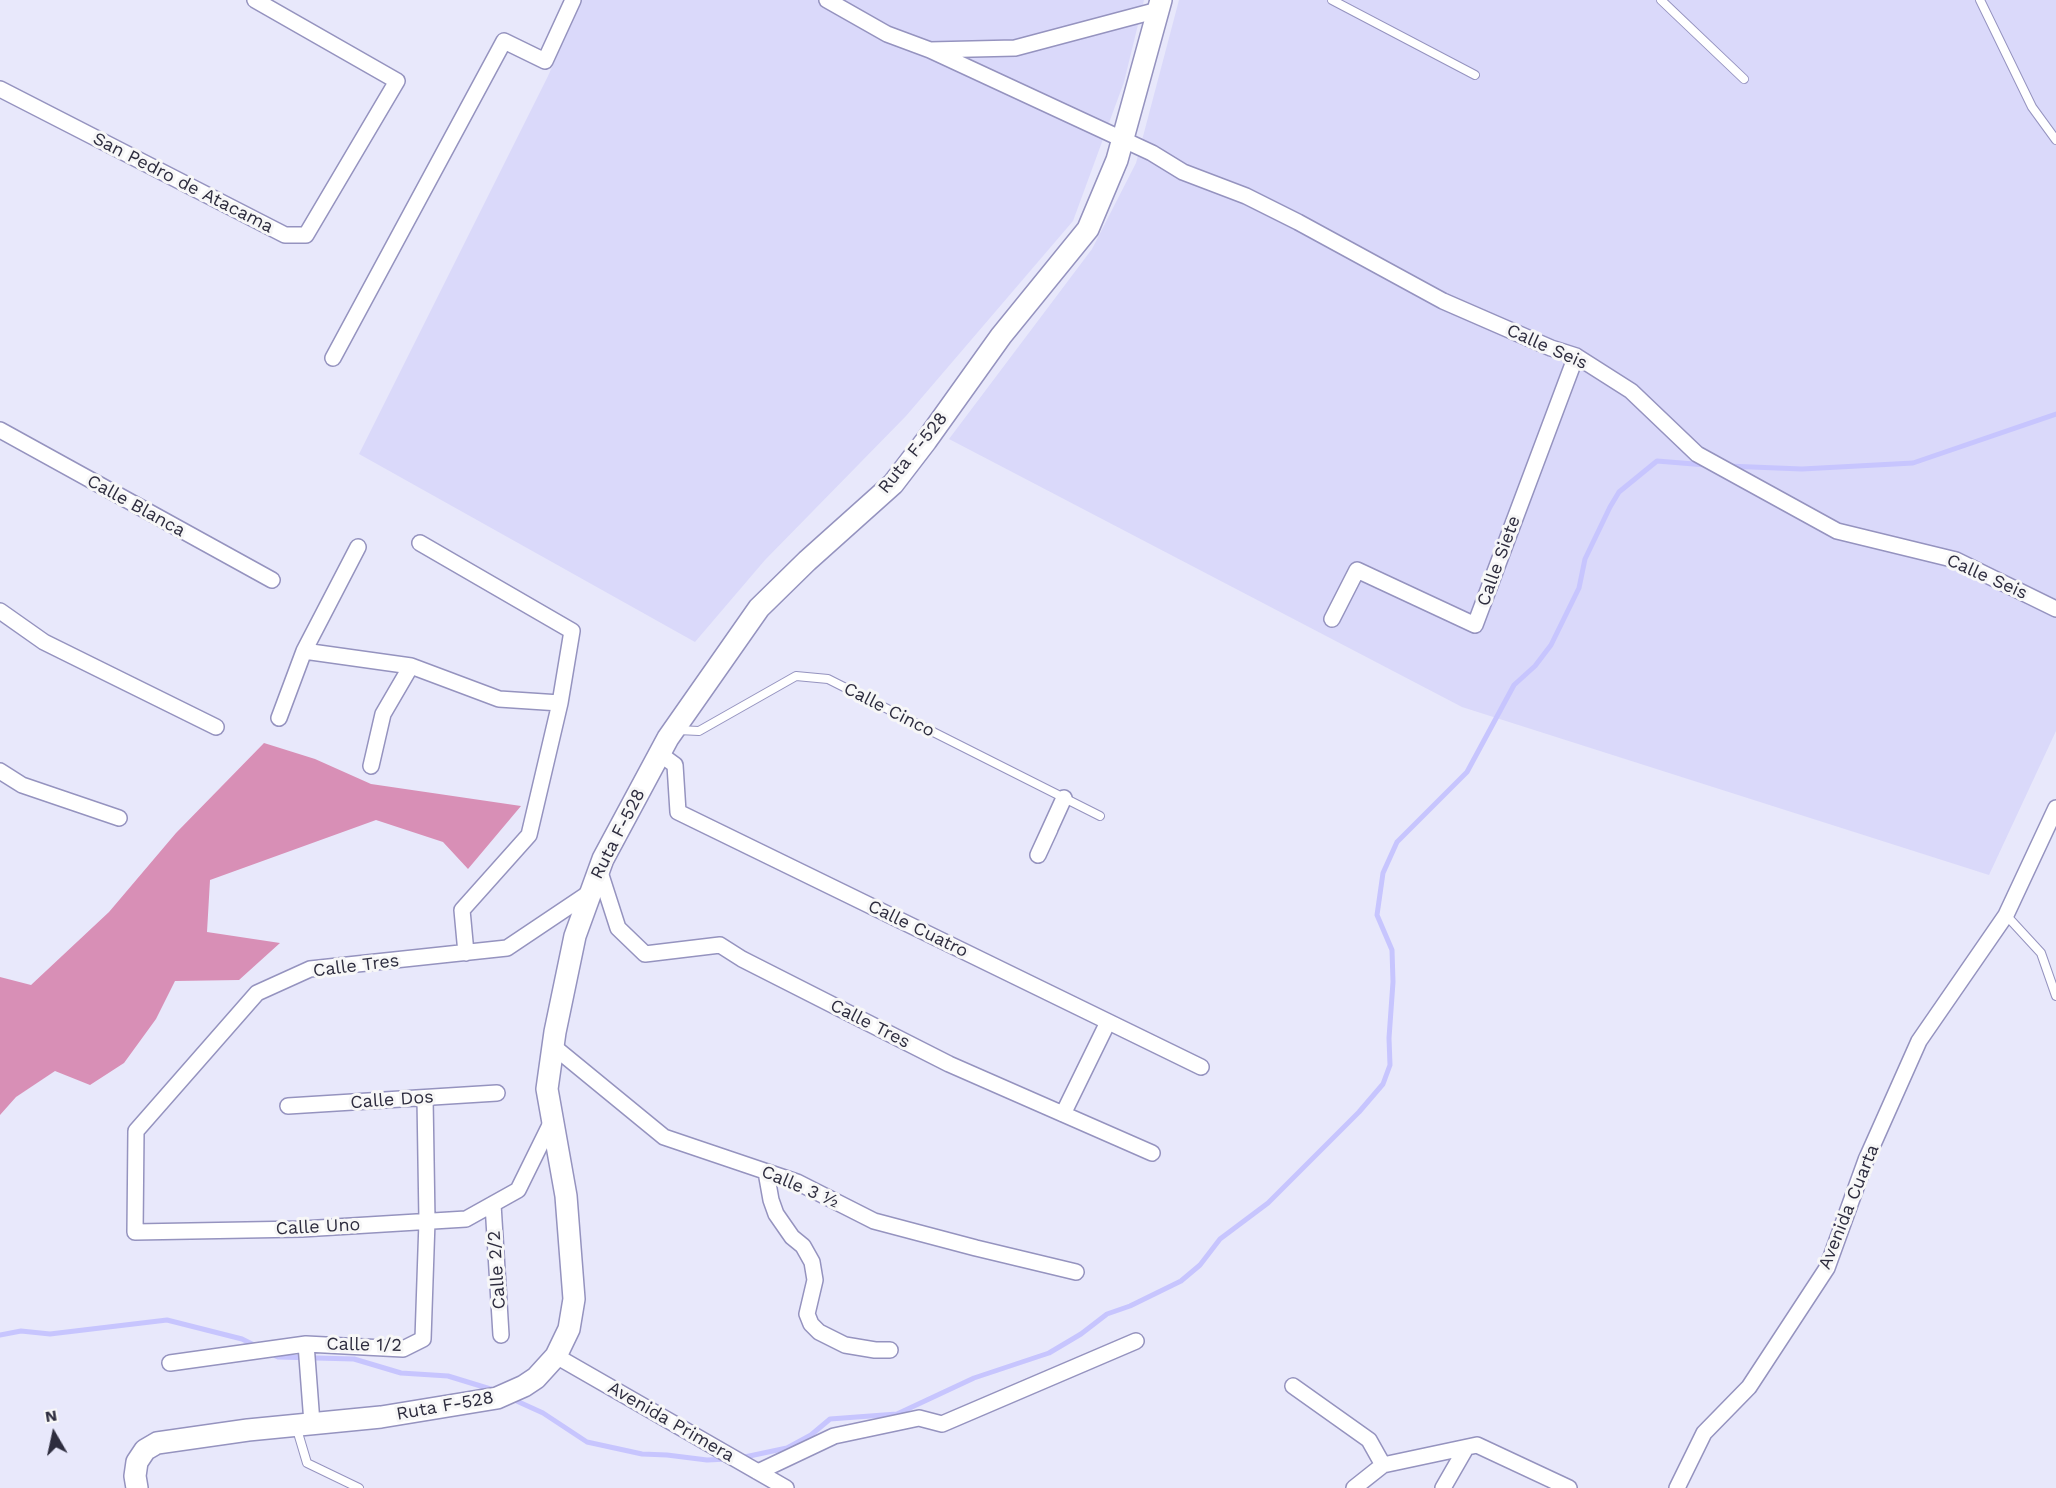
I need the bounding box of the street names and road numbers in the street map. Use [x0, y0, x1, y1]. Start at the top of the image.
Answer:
street label: San Pedro de Atacama [89, 128, 277, 238]
street label: Calle Seis [1503, 320, 1591, 374]
street label: Ruta F-528 [874, 408, 952, 498]
street label: Calle Blanca [83, 470, 189, 542]
street label: Calle Siete [1473, 513, 1525, 609]
street label: Calle Seis [1943, 550, 2031, 604]
street label: Calle Cinco [840, 678, 938, 742]
street label: Ruta F-528 [586, 785, 650, 883]
street label: Calle Cuatro [864, 895, 972, 963]
street label: Calle Tres [312, 950, 400, 982]
street label: Calle Tres [827, 995, 913, 1053]
street label: Calle Dos [350, 1086, 434, 1114]
street label: Avenida Cuarta [1814, 1141, 1884, 1273]
street label: Calle 3 ½ [758, 1161, 842, 1213]
street label: Calle Uno [275, 1214, 361, 1240]
street label: Calle 2/2 [483, 1230, 511, 1310]
street label: Calle 1/2 [326, 1334, 402, 1356]
street label: Avenida Primera [604, 1377, 738, 1467]
street label: Ruta F-528 [395, 1387, 495, 1425]

